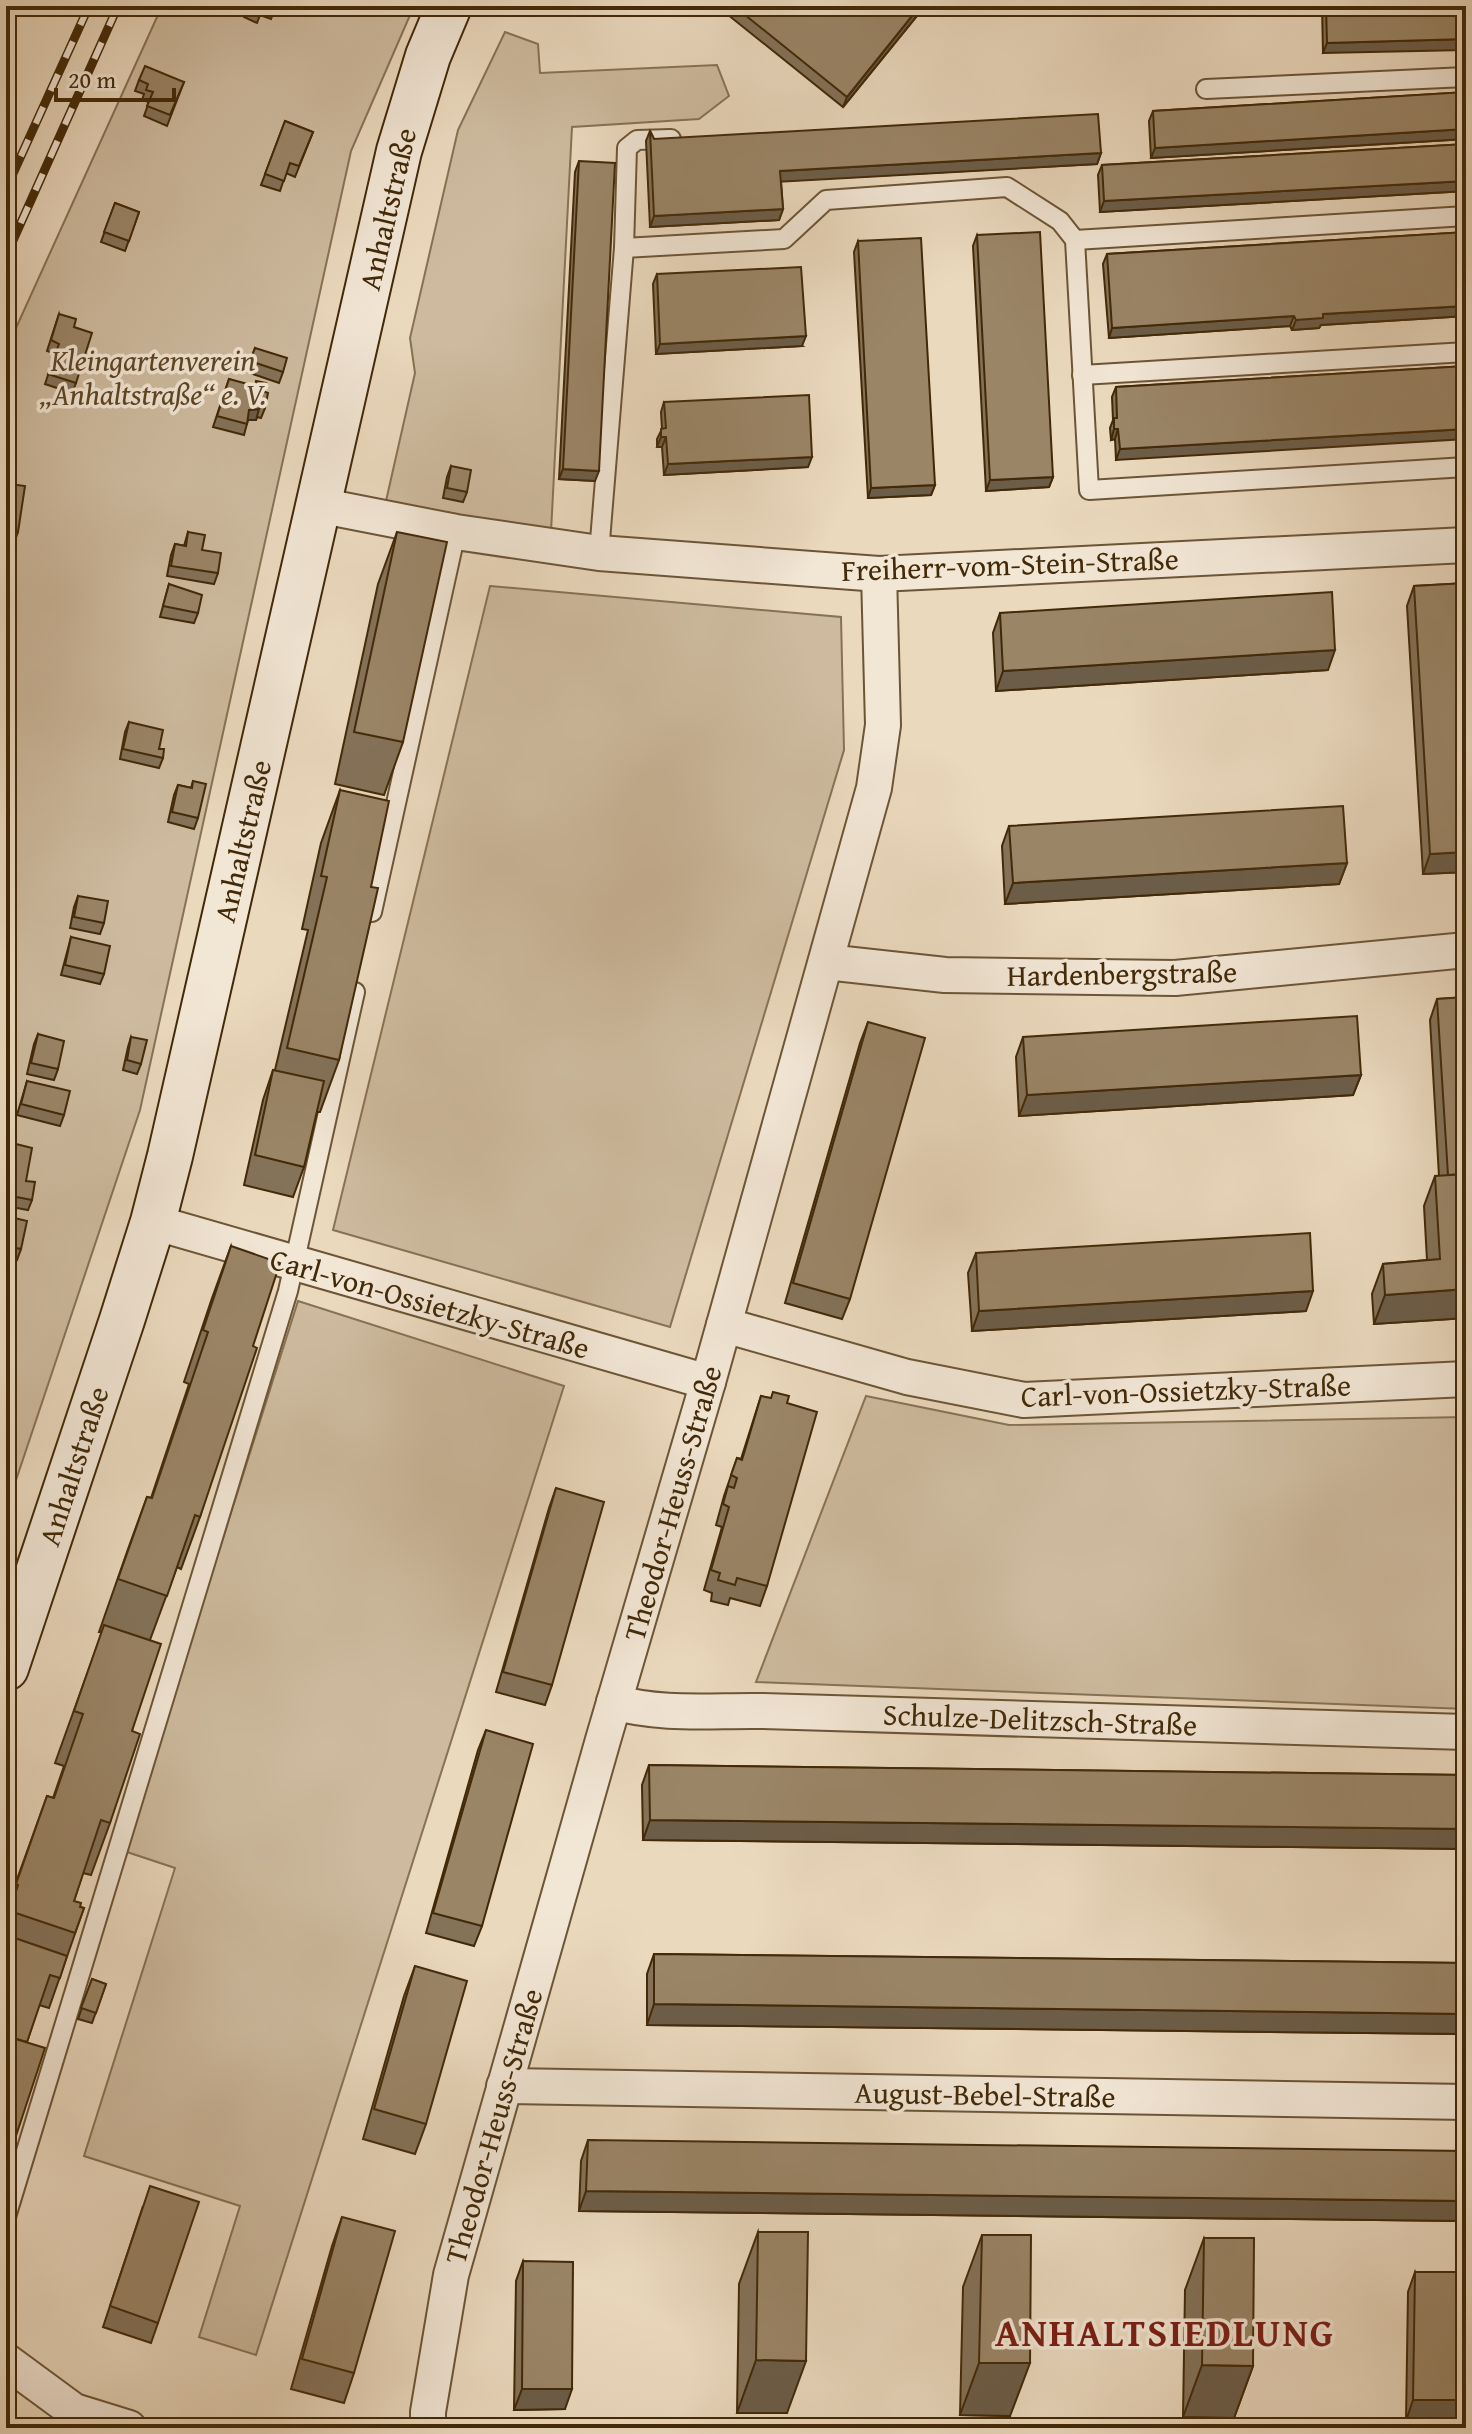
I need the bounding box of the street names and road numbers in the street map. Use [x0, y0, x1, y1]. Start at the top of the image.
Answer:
street label: Anhaltstraße [347, 123, 427, 295]
street label: Freiherr-vom-Stein-Straße [841, 536, 1179, 592]
street label: Anhaltstraße [202, 755, 282, 927]
street label: Hardenbergstraße [1006, 949, 1238, 997]
street label: Carl-von-Ossietzky-Straße [265, 1236, 595, 1370]
street label: Theodor-Heuss-Straße [612, 1360, 732, 1646]
street label: Carl-von-Ossietzky-Straße [1020, 1362, 1352, 1418]
street label: Anhaltstraße [27, 1381, 119, 1551]
street label: Schulze-Delitzsch-Straße [882, 1692, 1198, 1746]
street label: Theodor-Heuss-Straße [433, 1983, 553, 2269]
street label: August-Bebel-Straße [854, 2070, 1116, 2118]

